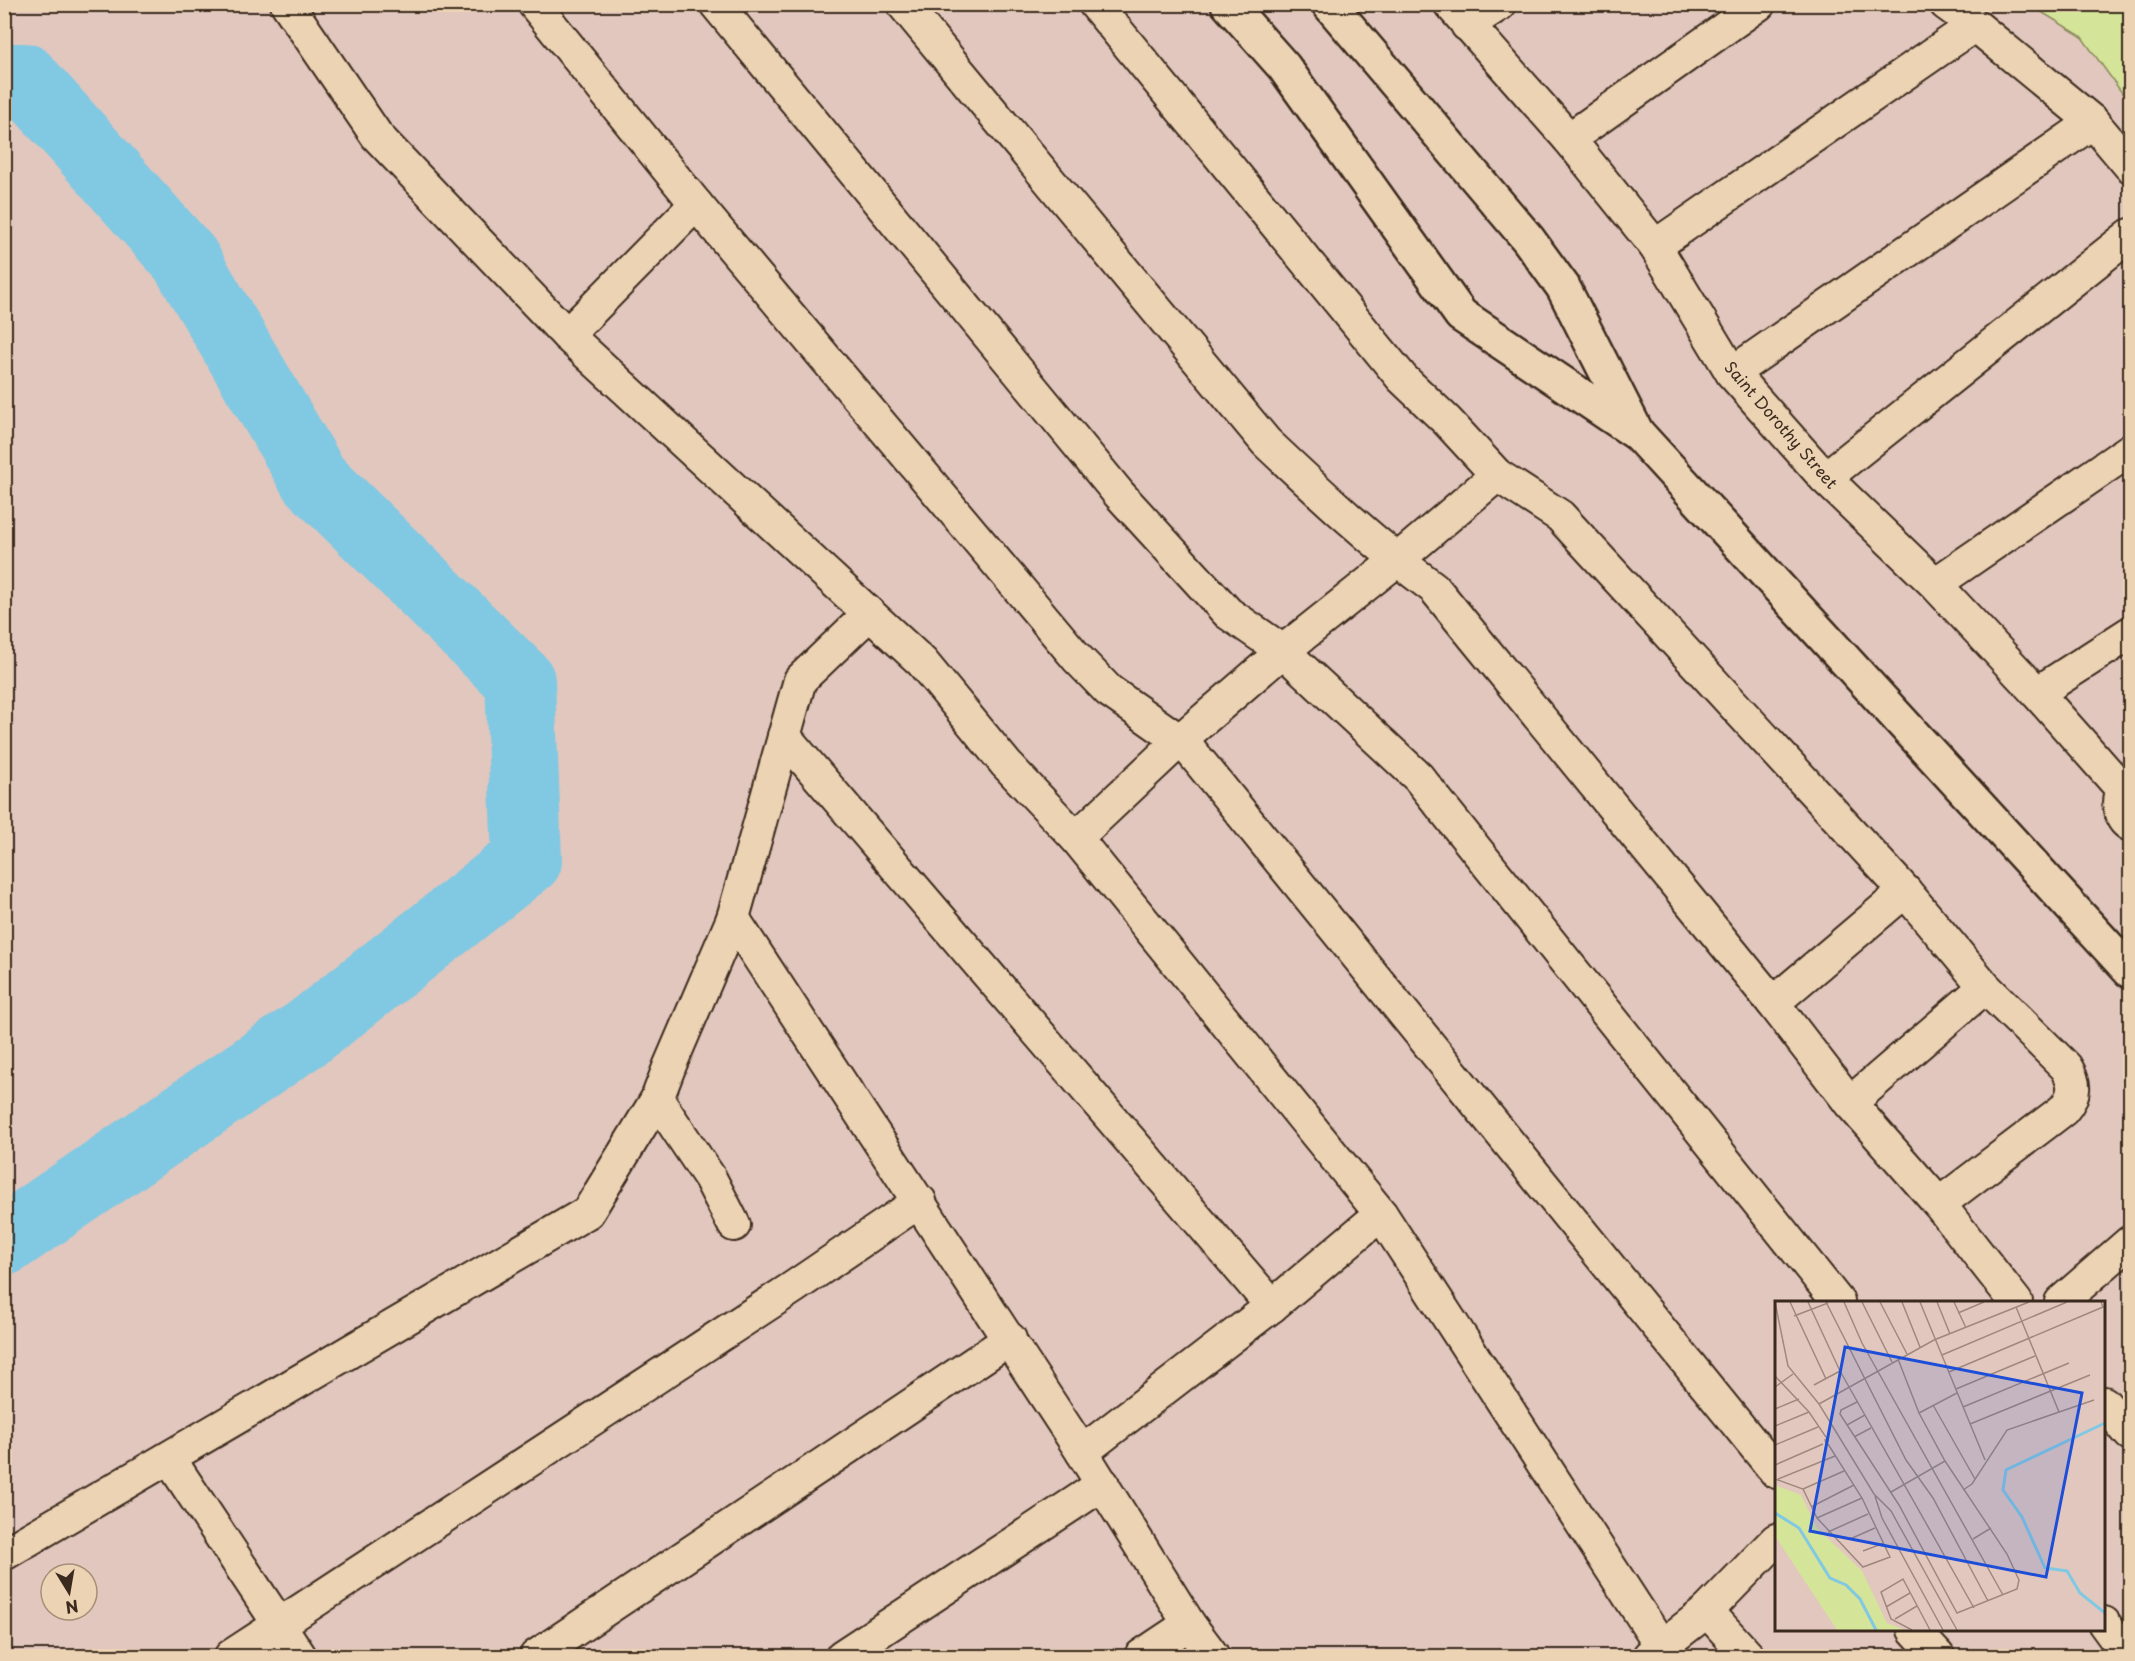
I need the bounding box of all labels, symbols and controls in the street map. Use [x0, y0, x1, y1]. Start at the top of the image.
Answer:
street label: Saint Dorothy Street [1719, 355, 1844, 494]
inset map [1775, 1301, 2105, 1631]
north arrow [39, 1562, 99, 1622]
text: N [64, 1595, 81, 1621]

